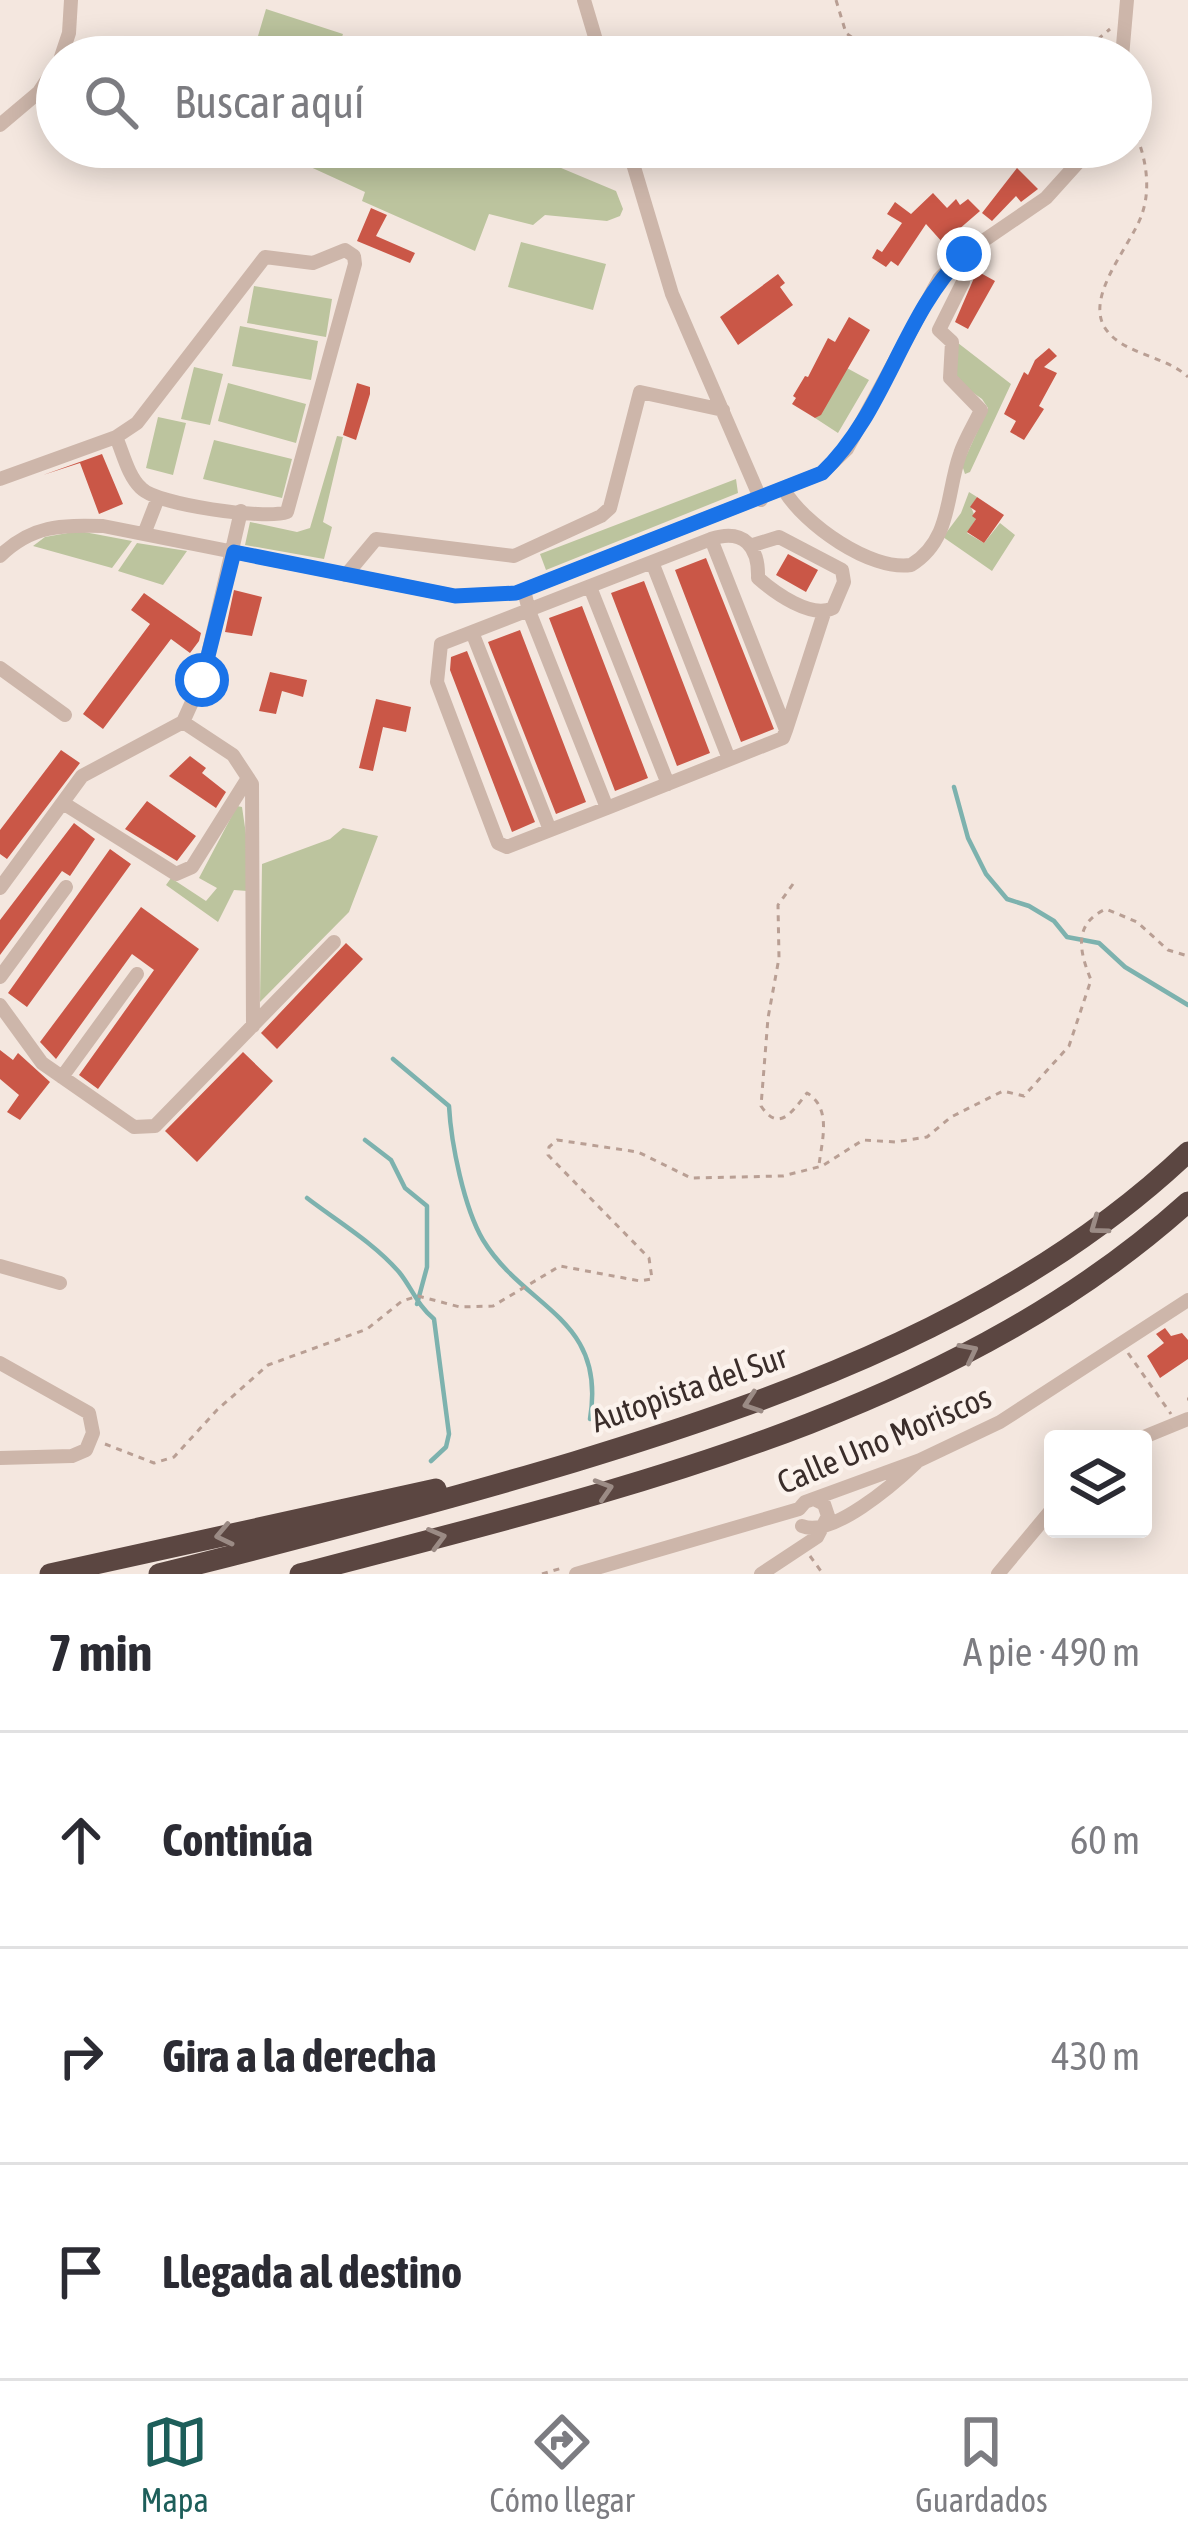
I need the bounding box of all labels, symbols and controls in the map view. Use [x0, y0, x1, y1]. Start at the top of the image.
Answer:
search box [36, 36, 1152, 168]
icon: search [78, 69, 144, 135]
text: Buscar aquí [174, 76, 364, 128]
route end [937, 227, 991, 281]
route start [175, 653, 229, 707]
one-way arrow [1089, 1211, 1111, 1233]
street label: Autopista del Sur [586, 1336, 793, 1439]
one-way arrow [956, 1343, 978, 1366]
street label: Calle Uno Moriscos [771, 1377, 997, 1501]
one-way arrow [743, 1389, 764, 1413]
map controls [1044, 1430, 1152, 1538]
button: layers [1044, 1430, 1152, 1538]
one-way arrow [593, 1478, 614, 1503]
one-way arrow [214, 1522, 234, 1547]
one-way arrow [426, 1527, 446, 1552]
text: 7 min [48, 1623, 152, 1682]
text: A pie · 490 m [963, 1630, 1140, 1674]
icon: ahead [48, 1807, 114, 1873]
text: Continúa [162, 1814, 313, 1866]
text: 60 m [1070, 1818, 1140, 1862]
icon: right [48, 2023, 114, 2089]
text: Gira a la derecha [162, 2030, 436, 2082]
text: 430 m [1052, 2034, 1140, 2078]
icon: arrive [48, 2239, 114, 2305]
text: Llegada al destino [162, 2246, 462, 2298]
tab: Mapa [140, 2409, 209, 2519]
tab: Cómo llegar [490, 2409, 635, 2519]
tab: Guardados [915, 2409, 1048, 2519]

